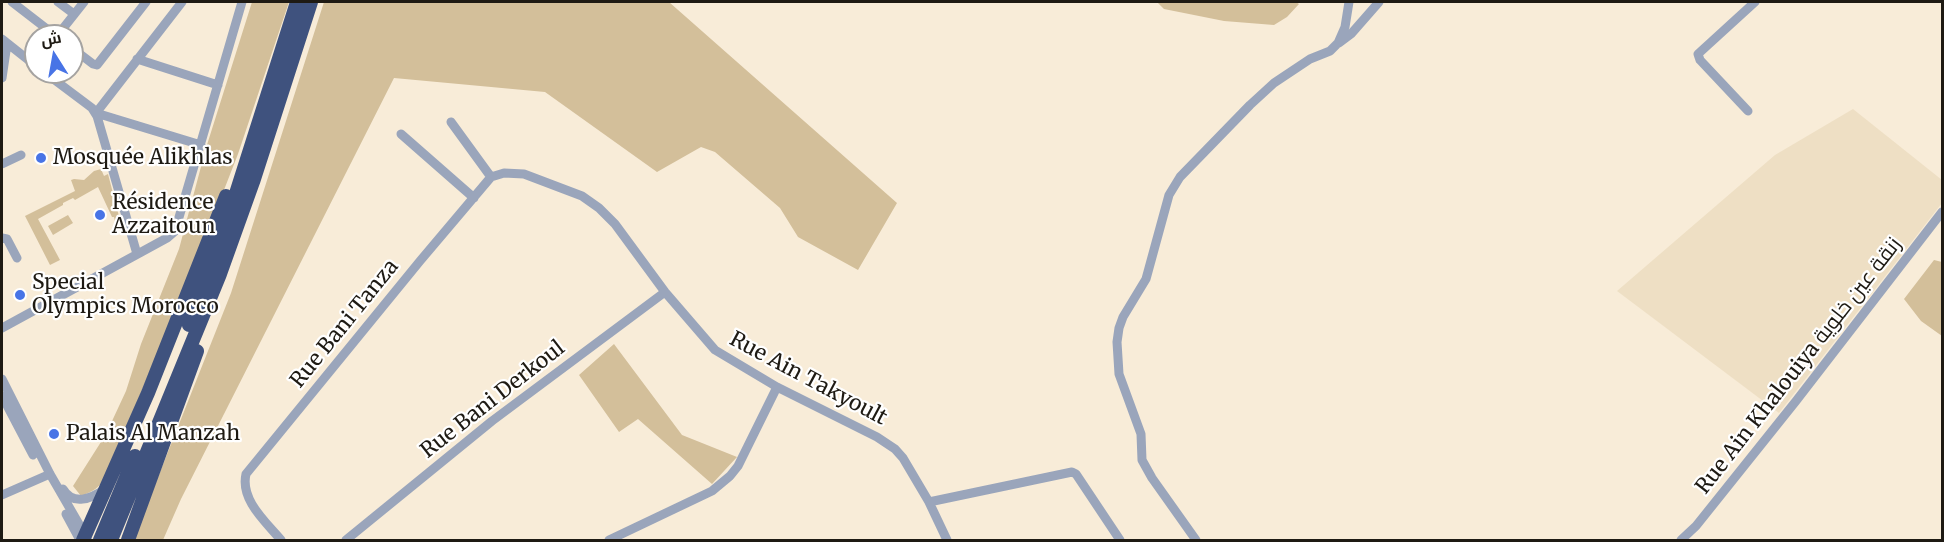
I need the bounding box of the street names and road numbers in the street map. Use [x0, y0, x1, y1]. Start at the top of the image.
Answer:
street label: Rue Ain Khalouiya زنقة عين خلوية [1691, 233, 1907, 499]
street label: Rue Bani Tanza [286, 255, 404, 393]
street label: Rue Ain Takyoult [725, 327, 891, 431]
street label: Rue Bani Derkoul [416, 336, 570, 464]

